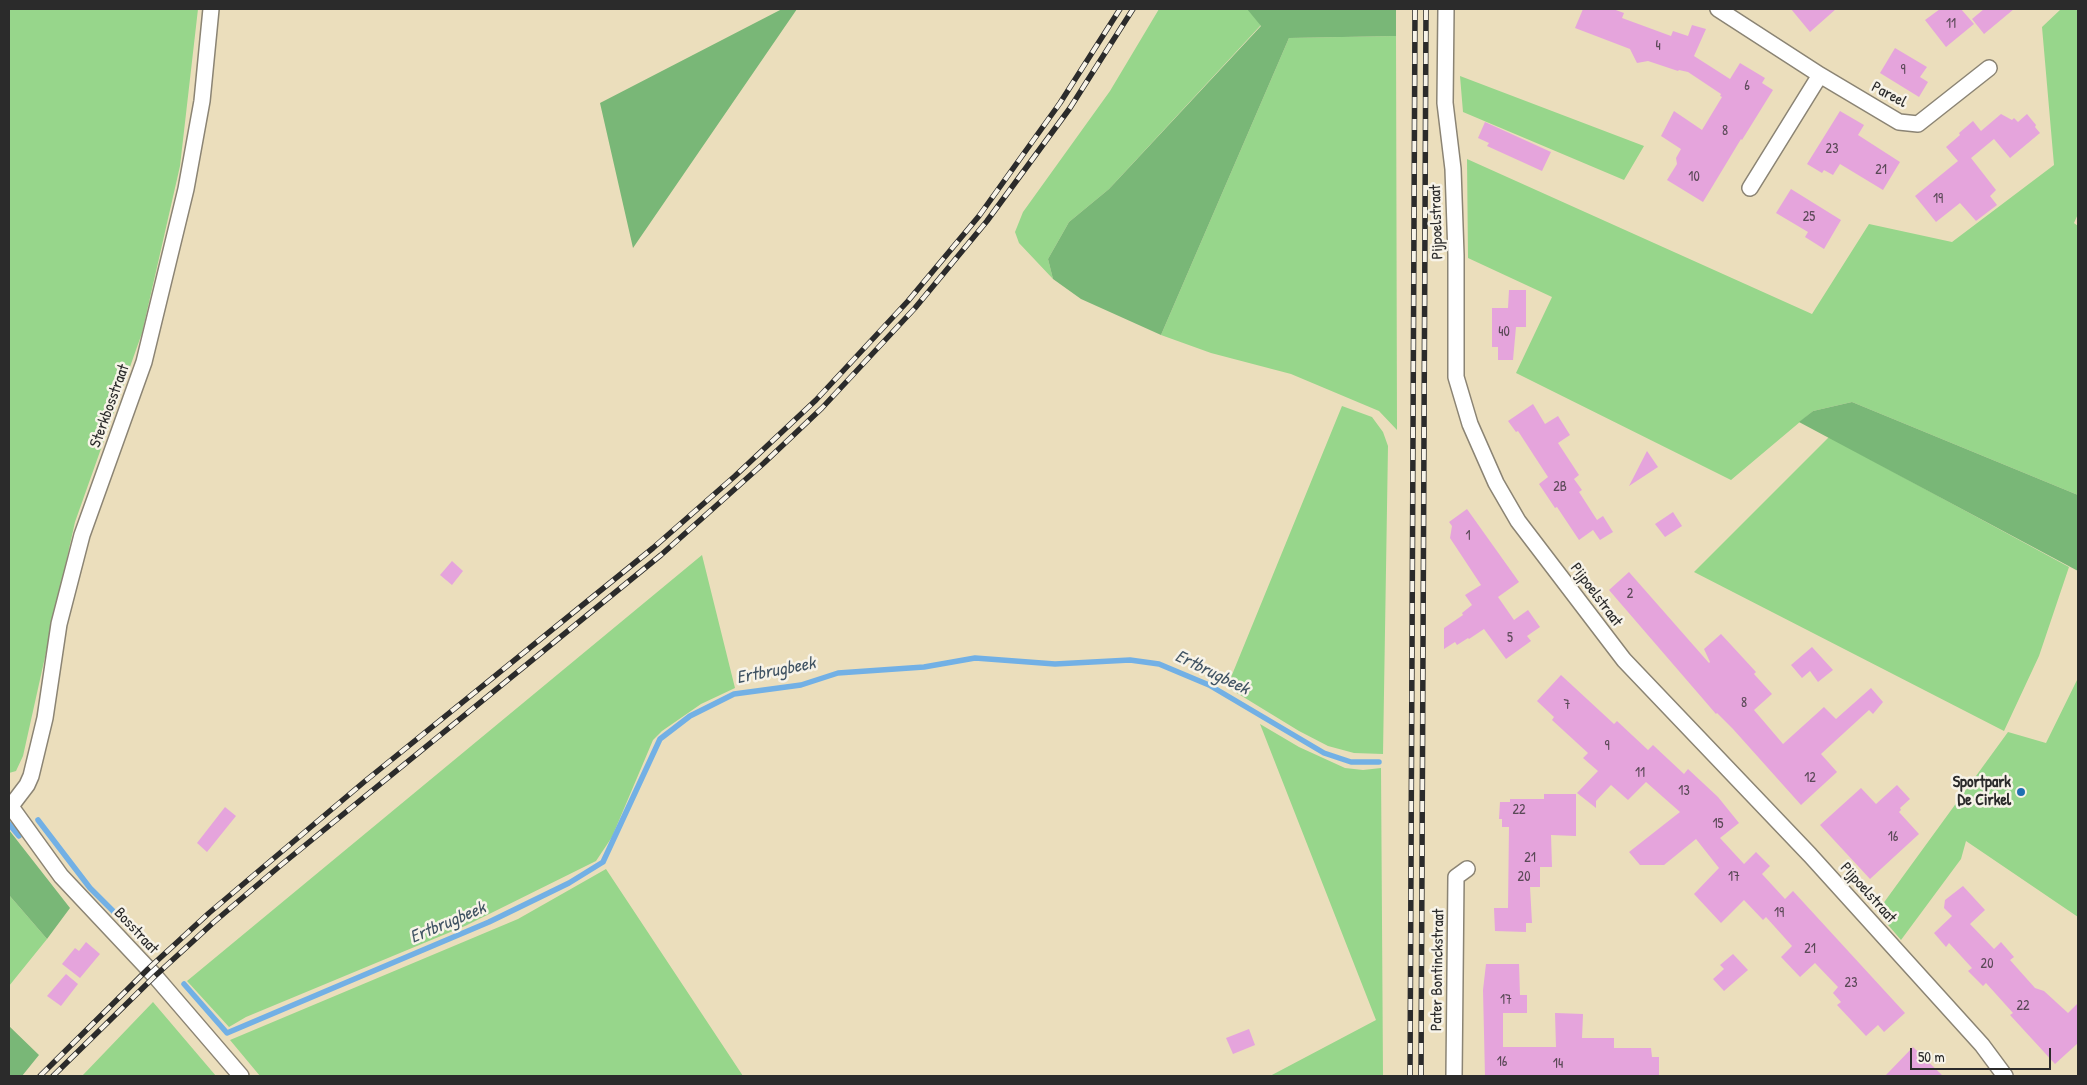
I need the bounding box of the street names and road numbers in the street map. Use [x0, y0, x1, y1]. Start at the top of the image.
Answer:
street label: Pareel [1868, 78, 1910, 112]
street label: Pijpoelstraat [1426, 184, 1448, 260]
street label: Sterkbosstraat [86, 362, 134, 450]
street label: Pijpoelstraat [1566, 559, 1626, 631]
street label: Pijpoelstraat [1836, 859, 1900, 927]
street label: Bosstraat [110, 904, 162, 958]
street label: Pater Bontinckstraat [1427, 909, 1449, 1031]

